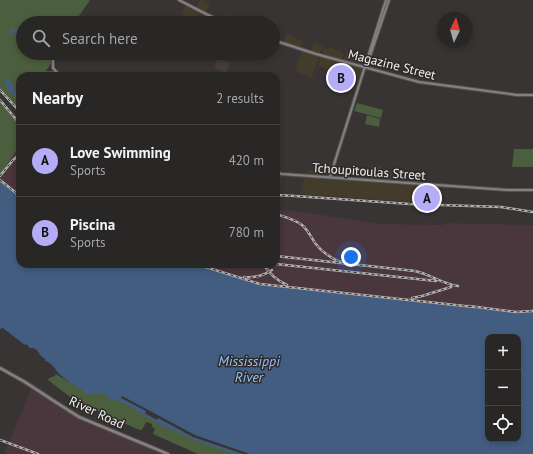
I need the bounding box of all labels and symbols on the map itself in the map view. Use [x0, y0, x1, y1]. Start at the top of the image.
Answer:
north arrow [437, 12, 473, 48]
street label: Magazine Street [346, 45, 438, 84]
pin: B [328, 63, 354, 93]
street label: Tchoupitoulas Street [312, 159, 427, 184]
pin: A [414, 183, 440, 213]
your location [341, 247, 361, 267]
water label: Mississippi River [218, 352, 280, 386]
street label: River Road [66, 392, 127, 433]

